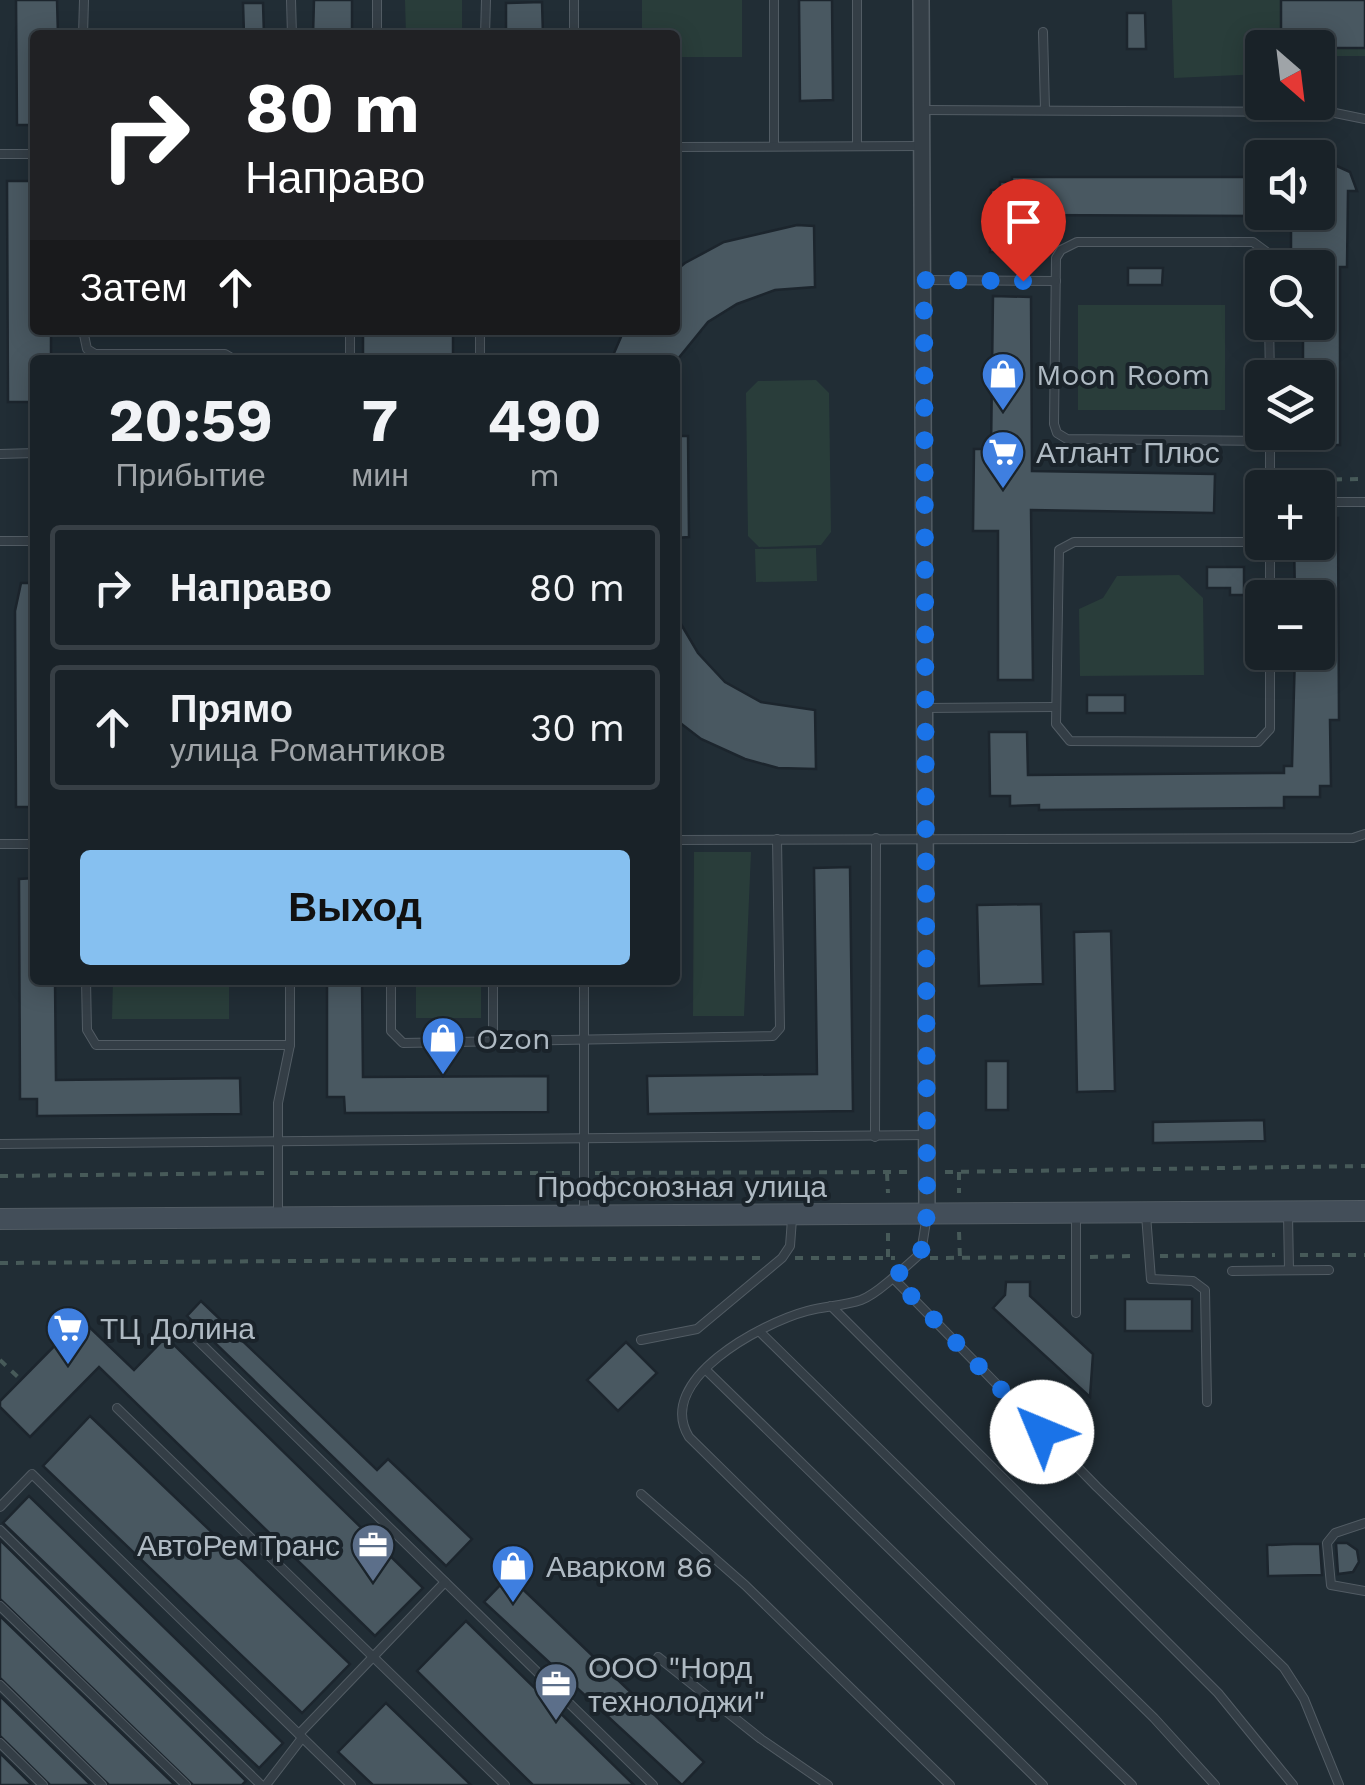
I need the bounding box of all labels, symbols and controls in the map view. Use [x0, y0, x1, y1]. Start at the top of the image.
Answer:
north arrow [1245, 30, 1335, 120]
map controls [1245, 30, 1335, 670]
text: 80 m [245, 67, 420, 149]
icon: right [80, 70, 210, 200]
button: sound [1245, 140, 1335, 230]
text: Направо [245, 151, 425, 204]
pin [981, 179, 1066, 282]
icon: arrive [996, 194, 1051, 249]
button: search [1245, 250, 1335, 340]
icon: ahead [208, 260, 263, 315]
text: Затем [80, 266, 188, 310]
shop icon: Moon Room [980, 351, 1026, 412]
place label: Moon Room [1036, 357, 1210, 392]
button: layers [1245, 360, 1335, 450]
text: 20:59 [108, 385, 273, 456]
text: 7 [362, 385, 398, 456]
text: 490 [487, 385, 602, 456]
supermarket icon: Атлант Плюс [980, 429, 1026, 490]
place label: Атлант Плюс [1036, 435, 1220, 470]
text: Прибытие [115, 456, 266, 494]
text: мин [351, 456, 409, 494]
text: m [529, 456, 560, 494]
button: + [1245, 470, 1335, 560]
icon: right [85, 560, 140, 615]
text: Направо [170, 566, 332, 610]
text: 80 m [529, 566, 625, 610]
button: − [1245, 580, 1335, 670]
text: Прямо [170, 687, 293, 731]
icon: ahead [85, 700, 140, 755]
text: 30 m [530, 706, 625, 750]
text: улица Романтиков [170, 731, 446, 769]
button: Выход [80, 850, 630, 965]
shop icon: Ozon [420, 1015, 466, 1076]
place label: Ozon [476, 1021, 551, 1056]
street label: Профсоюзная улица [537, 1169, 827, 1204]
supermarket icon: ТЦ Долина [45, 1305, 91, 1366]
place label: ТЦ Долина [100, 1311, 255, 1346]
position arrow [990, 1380, 1094, 1484]
office icon: АвтоРемТранс [350, 1522, 396, 1583]
place label: АвтоРемТранс [137, 1528, 340, 1563]
shop icon: Аварком 86 [490, 1543, 536, 1604]
place label: Аварком 86 [546, 1549, 713, 1584]
place label: ООО "Норд технолоджи" [588, 1650, 765, 1719]
office icon: ООО "Норд технолоджи" [533, 1661, 579, 1722]

